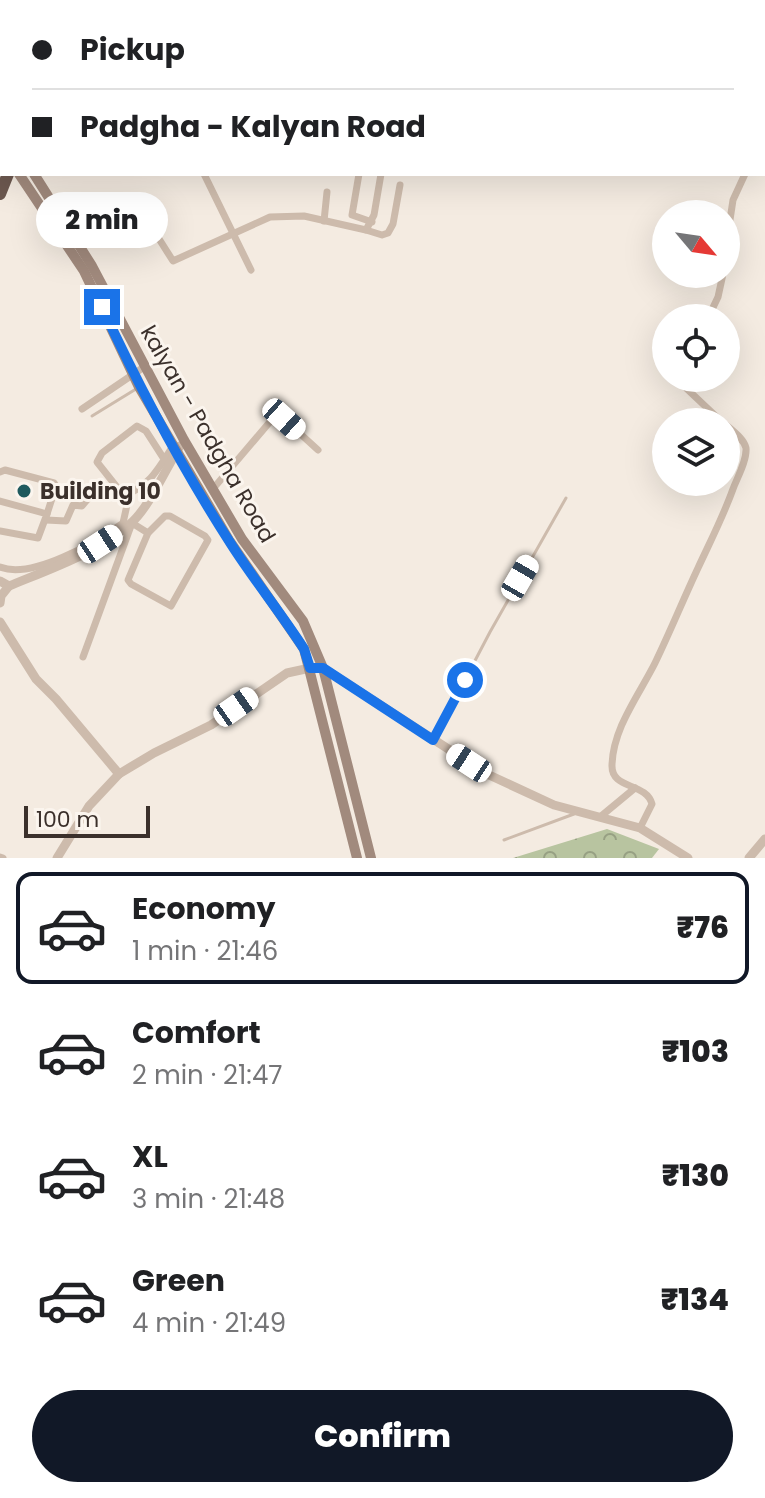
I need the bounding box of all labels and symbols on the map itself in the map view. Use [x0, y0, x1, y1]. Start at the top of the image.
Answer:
callout: 2 min [36, 191, 168, 247]
north arrow [652, 200, 740, 288]
route end [84, 289, 120, 325]
street label: kalyan - Padgha Road [133, 320, 283, 548]
car [258, 394, 310, 444]
place label: Building 10 [40, 476, 161, 507]
marker: Building 10 [15, 482, 33, 500]
car [73, 521, 127, 567]
car [498, 551, 542, 605]
route start [447, 662, 483, 698]
car [209, 683, 263, 731]
car [442, 740, 496, 786]
scale bar [24, 802, 150, 838]

